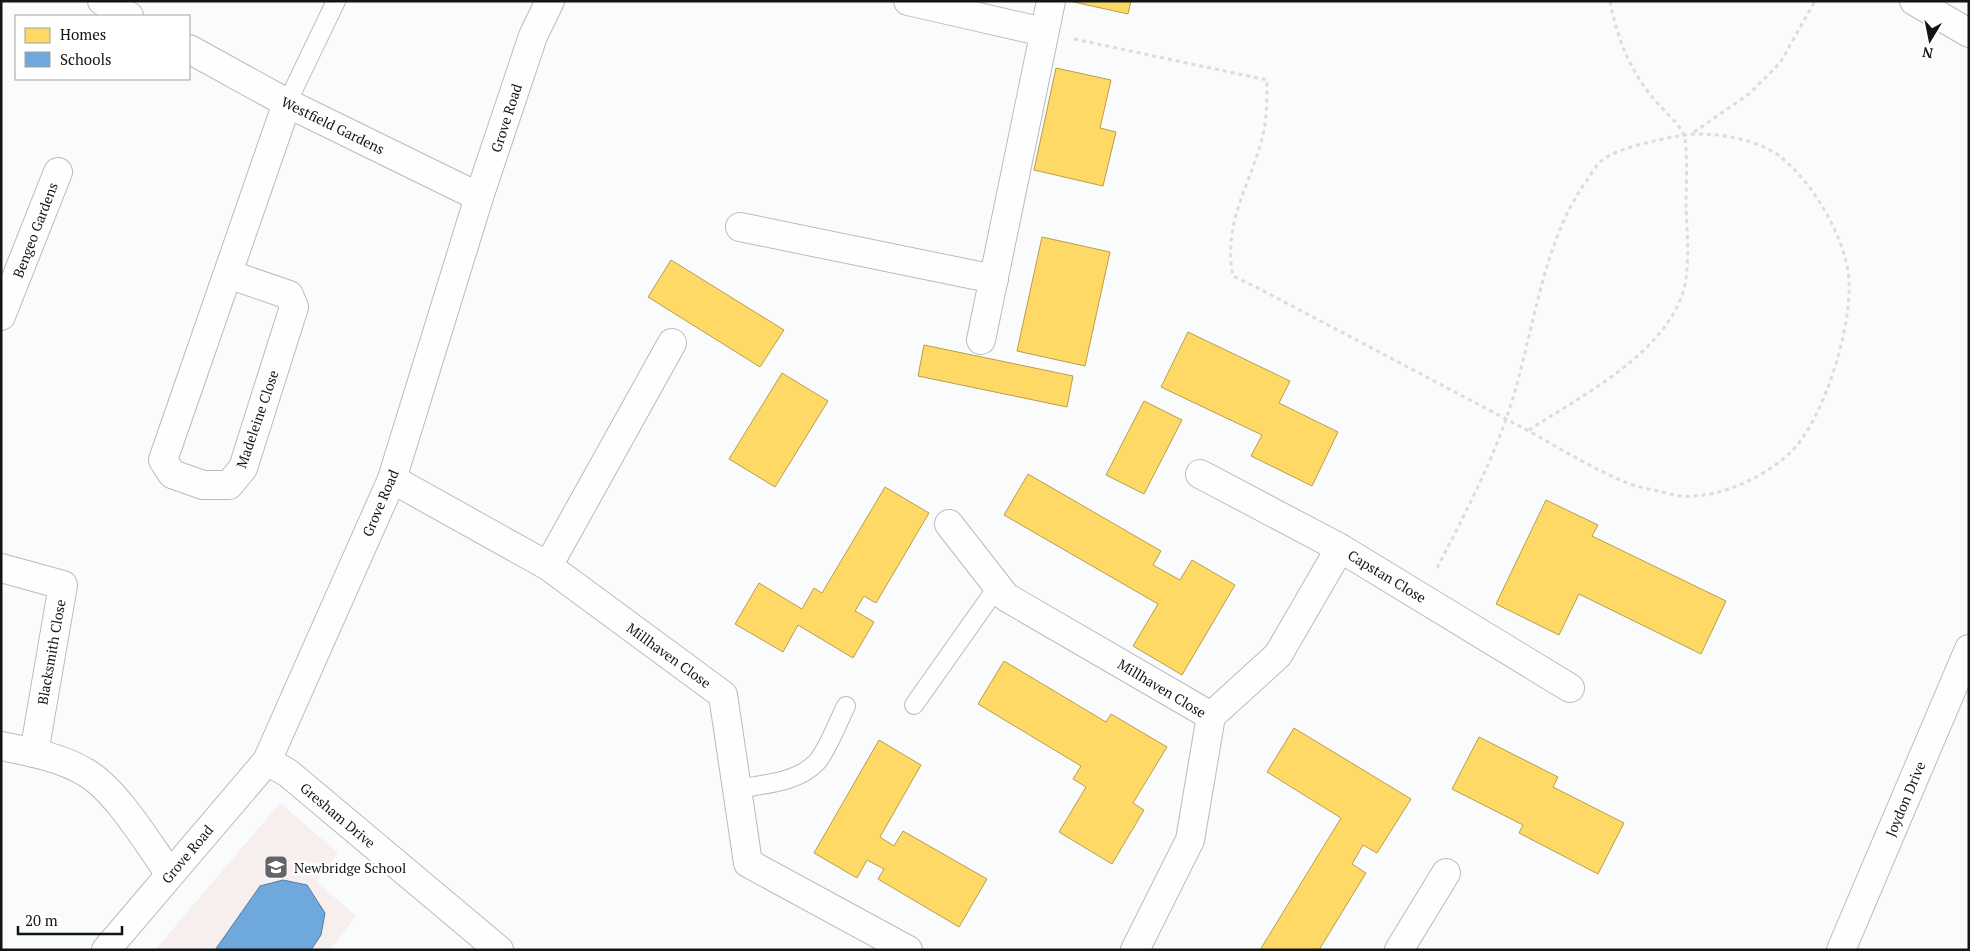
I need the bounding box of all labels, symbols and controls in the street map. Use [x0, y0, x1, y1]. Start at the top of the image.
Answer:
legend [15, 15, 190, 80]
north arrow [1905, 15, 1955, 65]
text: Homes [60, 24, 106, 44]
text: N [1920, 43, 1935, 64]
text: Schools [60, 49, 111, 69]
street label: Grove Road [486, 81, 526, 155]
street label: Westfield Gardens [278, 92, 388, 158]
street label: Bengeo Gardens [8, 180, 62, 280]
street label: Madeleine Close [231, 368, 283, 470]
street label: Grove Road [357, 466, 403, 539]
street label: Capstan Close [1344, 545, 1430, 607]
street label: Blacksmith Close [32, 598, 70, 706]
street label: Millhaven Close [623, 618, 715, 692]
street label: Millhaven Close [1114, 654, 1210, 722]
street label: Joydon Drive [1881, 758, 1929, 840]
street label: Gresham Drive [297, 778, 379, 852]
street label: Grove Road [157, 821, 217, 887]
school or university icon: Newbridge School [263, 854, 289, 880]
place label: Newbridge School [294, 858, 406, 877]
scale bar [18, 904, 121, 936]
text: 20 m [25, 910, 58, 930]

